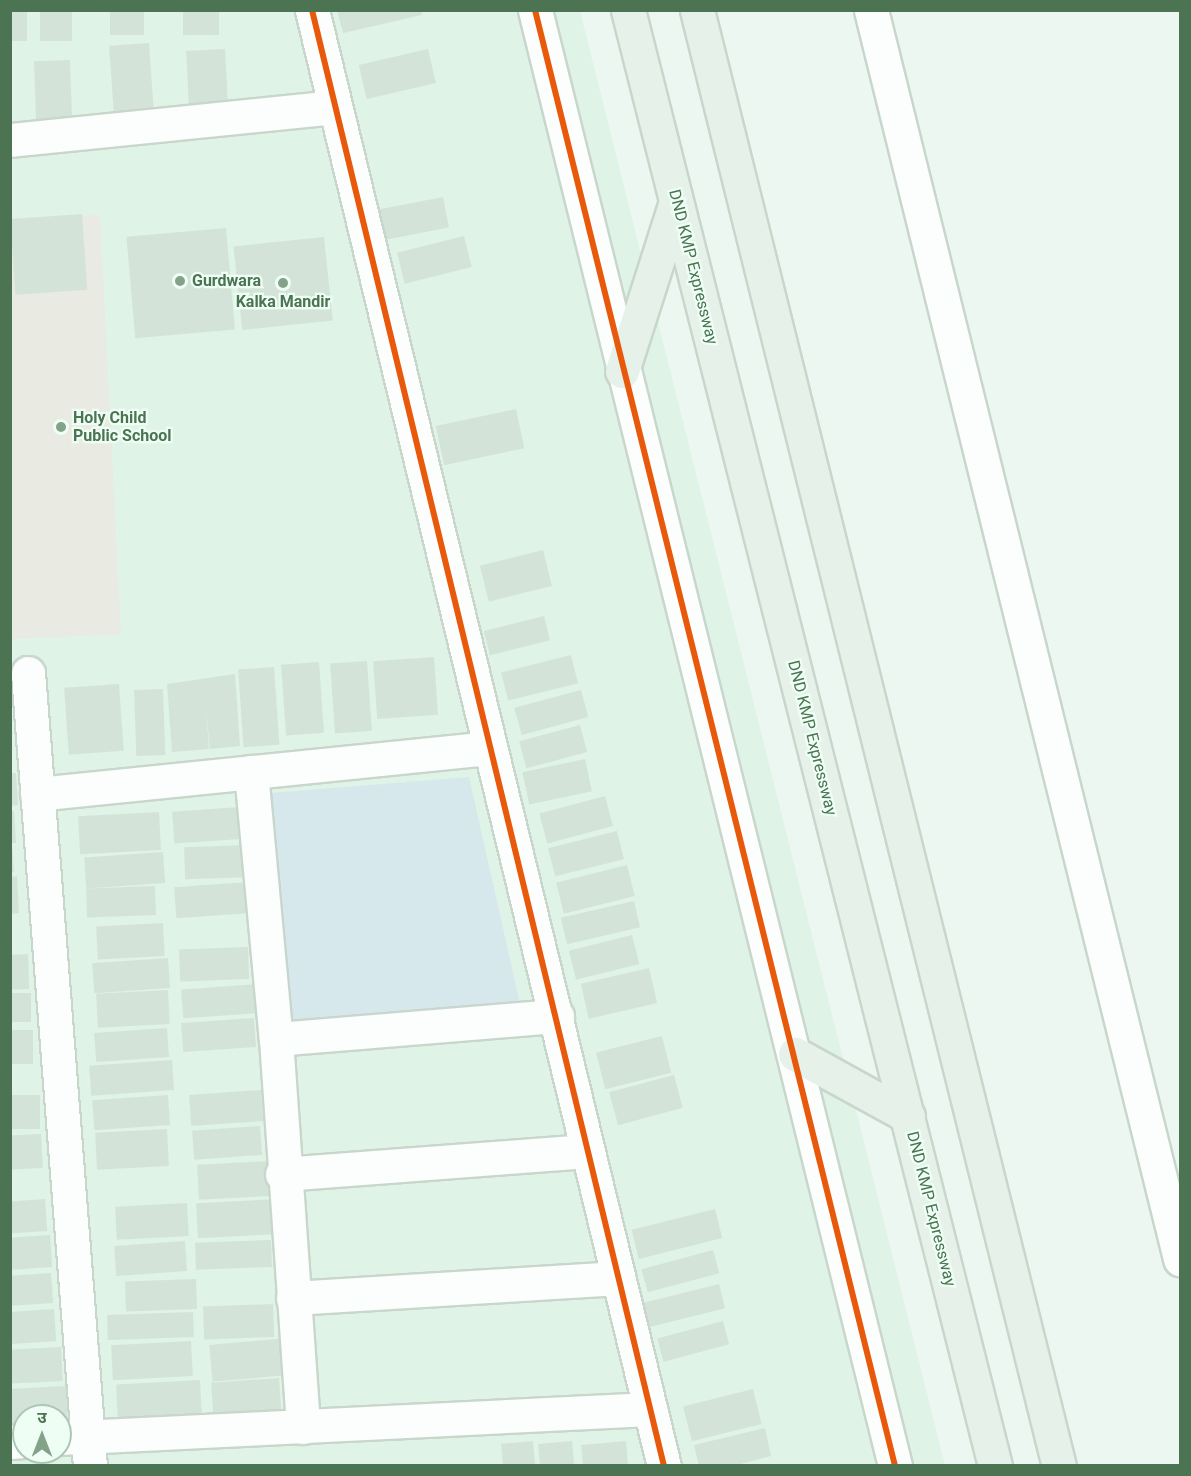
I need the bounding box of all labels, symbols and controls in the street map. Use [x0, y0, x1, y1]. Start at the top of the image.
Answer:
street label: DND KMP Expressway [664, 188, 722, 346]
place label: Gurdwara [192, 271, 261, 291]
marker: Gurdwara [173, 274, 187, 288]
marker: Kalka Mandir [276, 276, 290, 290]
place label: Kalka Mandir [236, 292, 330, 312]
place label: Holy Child Public School [73, 408, 171, 446]
marker: Holy Child Public School [54, 420, 68, 434]
street label: DND KMP Expressway [783, 659, 841, 817]
street label: DND KMP Expressway [902, 1130, 960, 1288]
north arrow [12, 1404, 72, 1464]
text: उ [37, 1408, 47, 1427]

